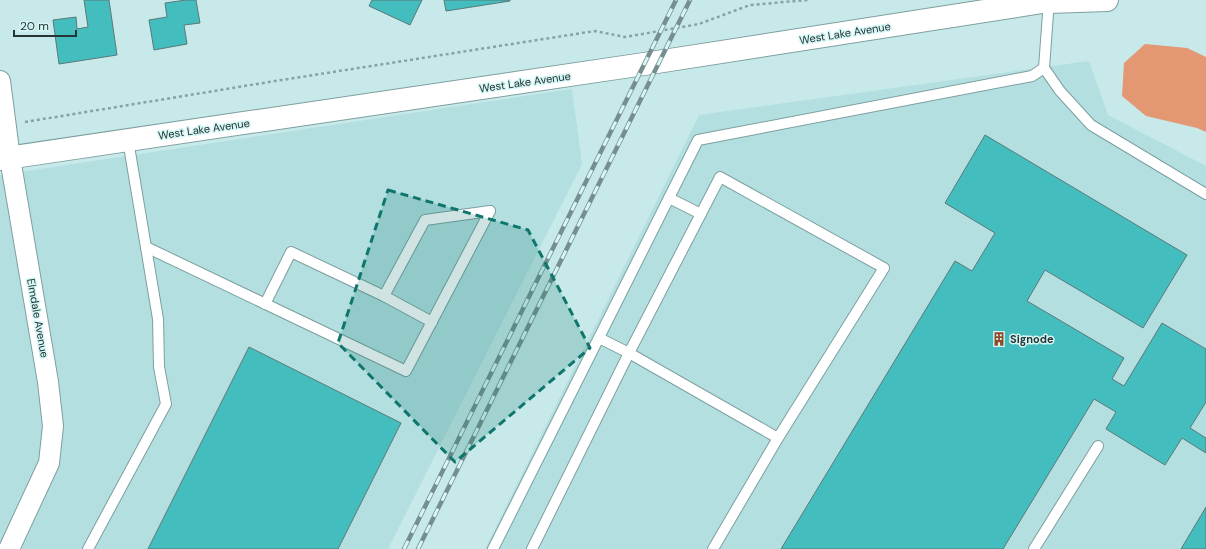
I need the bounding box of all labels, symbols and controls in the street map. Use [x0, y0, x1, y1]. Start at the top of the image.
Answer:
scale bar [14, 12, 76, 38]
text: 20 m [20, 18, 49, 34]
street label: West Lake Avenue [798, 19, 892, 47]
street label: West Lake Avenue [478, 69, 572, 95]
street label: West Lake Avenue [157, 116, 251, 142]
street label: Elmdale Avenue [24, 277, 52, 359]
building icon: Signode [991, 331, 1007, 347]
place label: Signode [1010, 332, 1054, 346]

